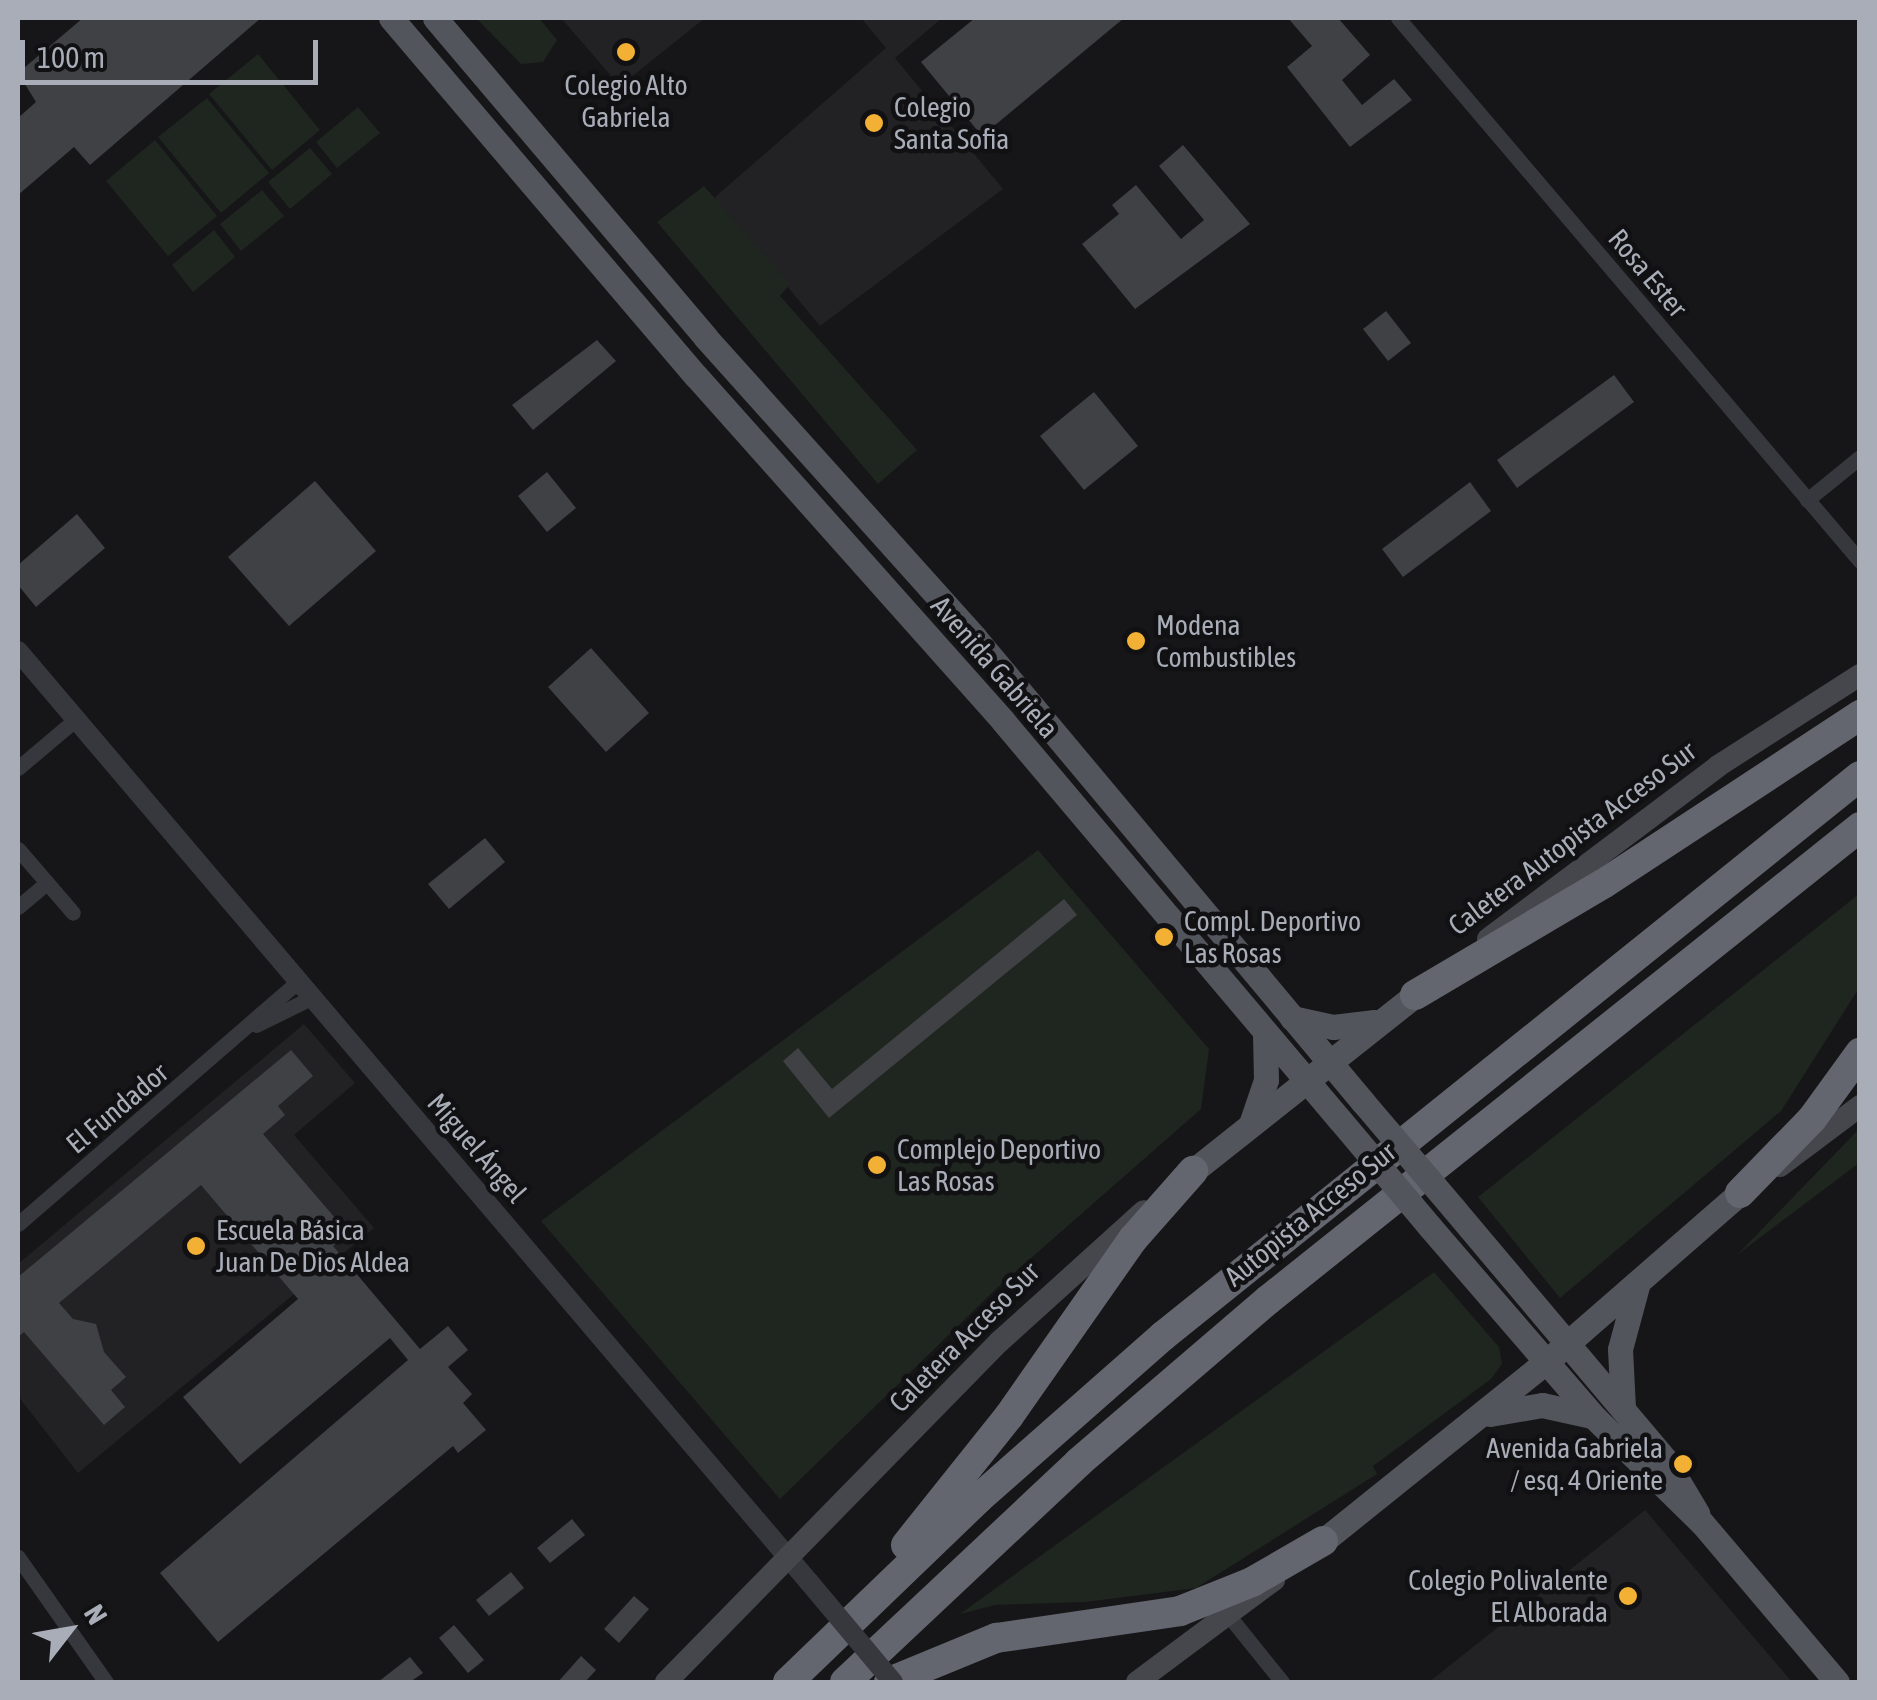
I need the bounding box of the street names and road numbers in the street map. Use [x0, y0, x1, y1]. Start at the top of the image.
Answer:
street label: Rosa Ester [1602, 222, 1694, 324]
street label: Avenida Gabriela [924, 589, 1066, 745]
street label: Caletera Autopista Acceso Sur [1442, 734, 1702, 942]
street label: El Fundador [59, 1056, 175, 1160]
street label: Miguel Ángel [420, 1087, 534, 1209]
street label: Autopista Acceso Sur [1218, 1135, 1402, 1293]
street label: Caletera Acceso Sur [882, 1255, 1046, 1419]

